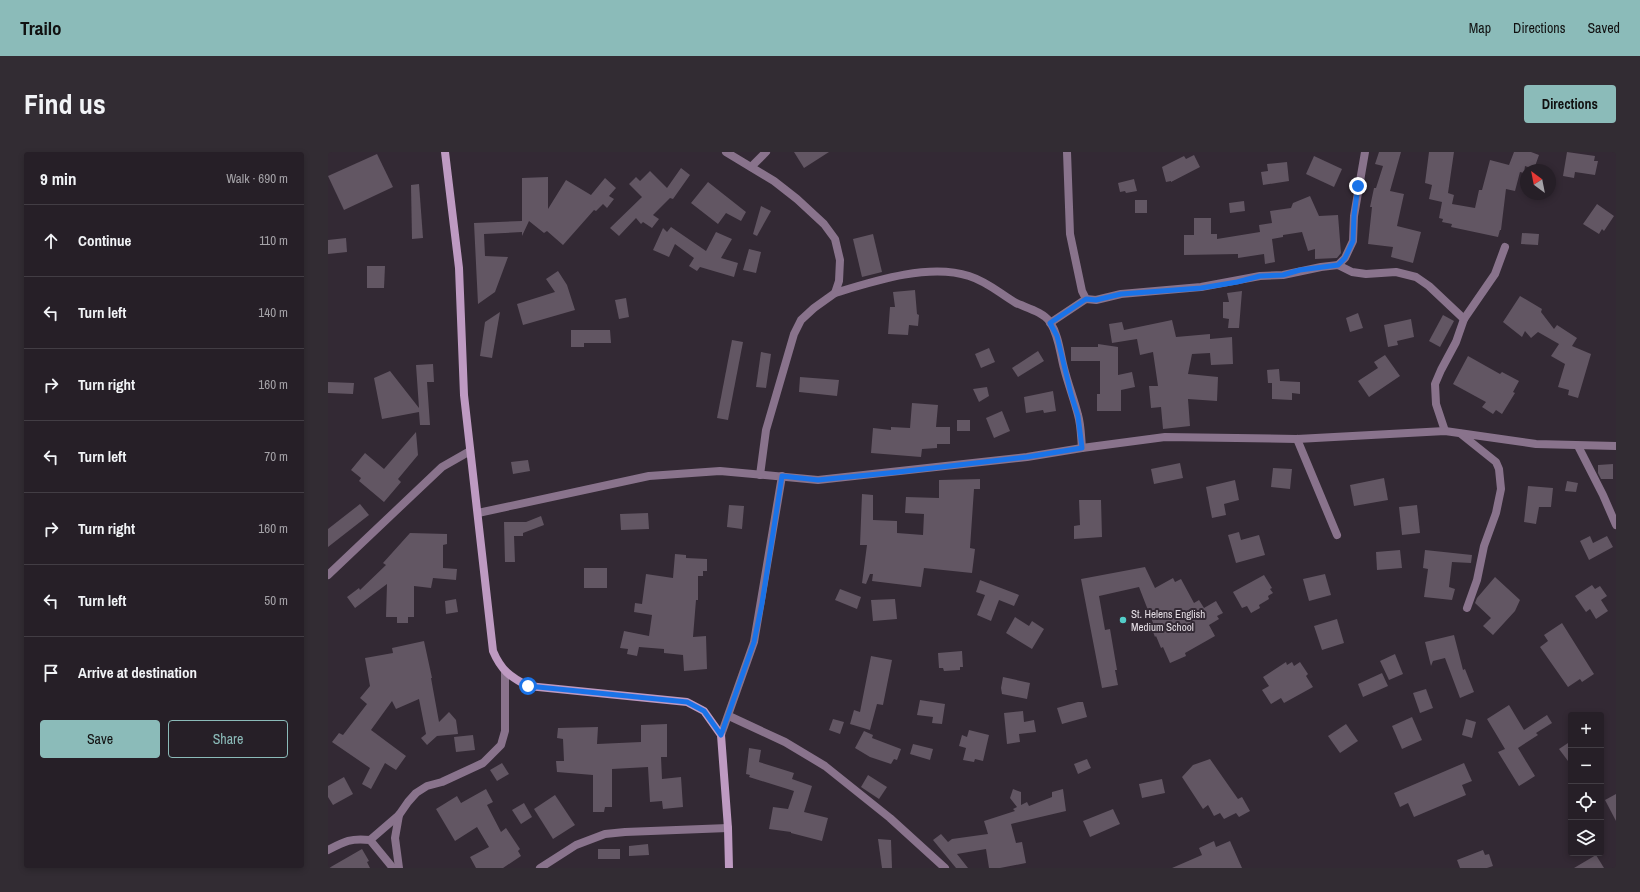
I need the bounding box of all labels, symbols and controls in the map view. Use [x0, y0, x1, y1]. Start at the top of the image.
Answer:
text: Trailo [20, 15, 62, 41]
text: Map [1469, 19, 1491, 37]
text: Directions [1513, 19, 1565, 37]
text: Saved [1587, 19, 1620, 37]
text: Find us [24, 85, 106, 123]
button: Directions [1524, 85, 1616, 123]
north arrow [1520, 164, 1556, 200]
text: 9 min [40, 167, 76, 190]
text: Walk · 690 m [226, 170, 288, 187]
route end [1349, 177, 1367, 195]
icon: ahead [40, 230, 62, 252]
text: Continue [78, 230, 131, 251]
text: 110 m [259, 232, 288, 249]
icon: left [40, 302, 62, 324]
text: Turn left [78, 302, 126, 323]
text: 140 m [258, 304, 288, 321]
icon: right [40, 374, 62, 396]
text: Turn right [78, 374, 135, 395]
text: 160 m [258, 376, 288, 393]
icon: left [40, 446, 62, 468]
text: Turn left [78, 446, 126, 467]
text: 70 m [264, 448, 288, 465]
icon: right [40, 518, 62, 540]
text: Turn right [78, 518, 135, 539]
text: 160 m [258, 520, 288, 537]
icon: left [40, 590, 62, 612]
text: Turn left [78, 590, 126, 611]
text: 50 m [264, 592, 288, 609]
place label: St. Helens English Medium School [1131, 607, 1205, 634]
marker: St. Helens English Medium School [1118, 615, 1128, 625]
icon: arrive [40, 662, 62, 684]
text: Arrive at destination [78, 662, 197, 683]
route start [519, 677, 537, 695]
map controls [1568, 712, 1604, 856]
button: + [1568, 712, 1604, 748]
button: Save [40, 720, 160, 758]
button: Share [168, 720, 288, 758]
button: − [1568, 748, 1604, 784]
button: locate [1568, 784, 1604, 820]
button: layers [1568, 820, 1604, 856]

